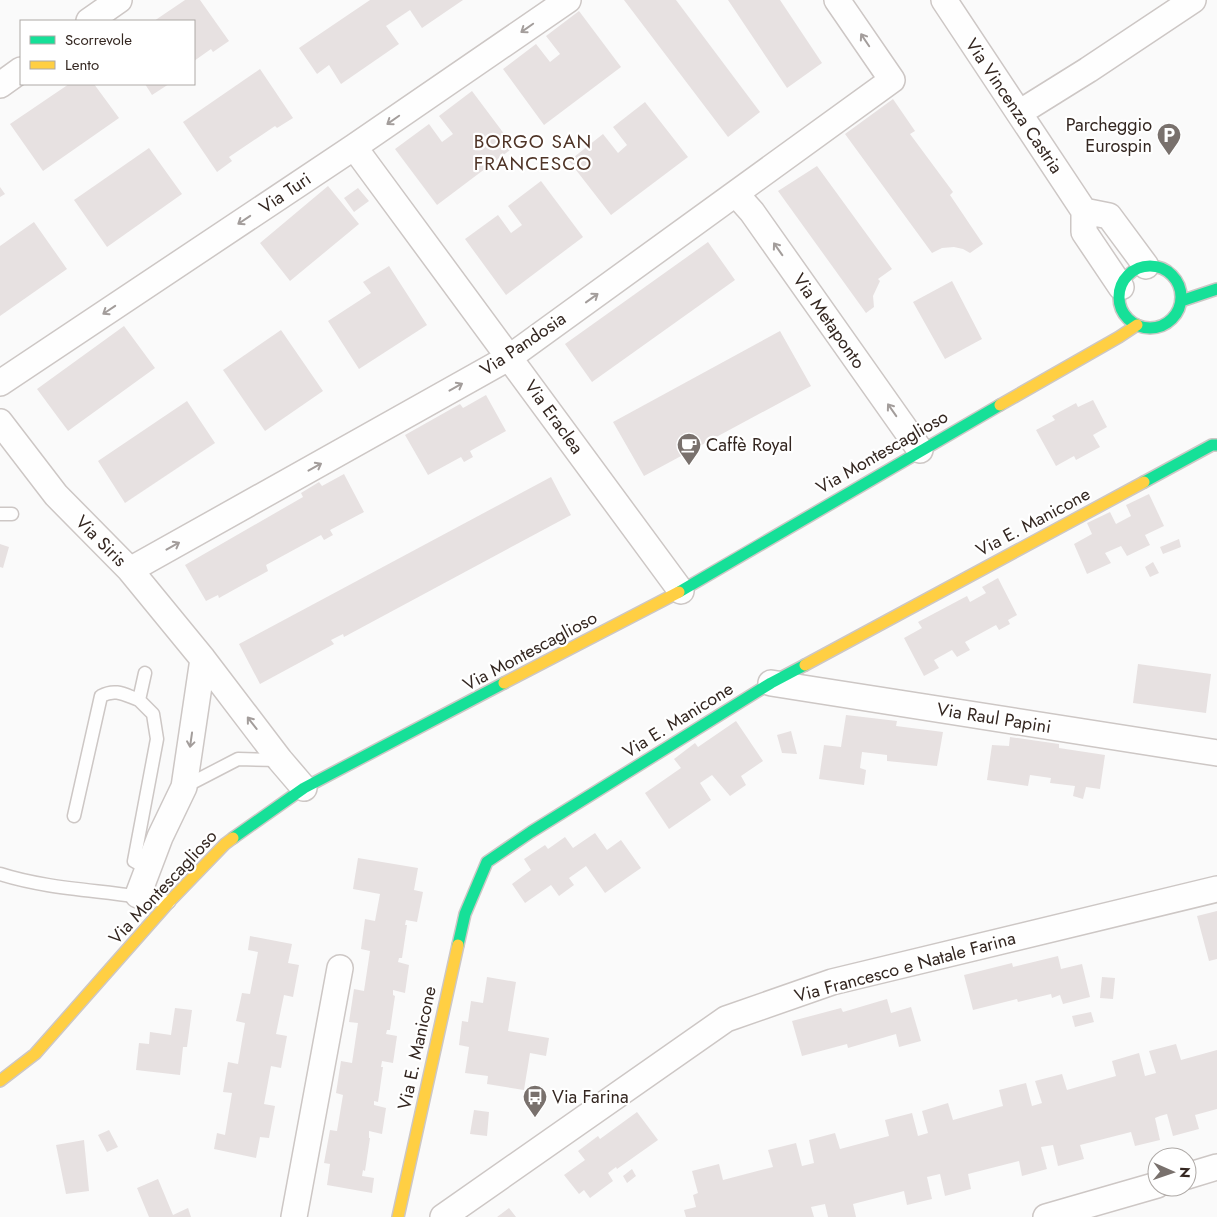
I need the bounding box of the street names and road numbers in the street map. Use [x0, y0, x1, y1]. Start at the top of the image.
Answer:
street label: Via Vincenza Castria [959, 33, 1069, 179]
street label: Via Turi [254, 166, 316, 220]
street label: Via Metaponto [786, 268, 872, 374]
street label: Via Pandosia [475, 306, 571, 382]
street label: Via Eraclea [518, 375, 590, 459]
street label: Via Montescaglioso [811, 404, 953, 500]
street label: Via E. Manicone [971, 481, 1095, 563]
street label: Via Siris [69, 509, 133, 573]
street label: Via Montescaglioso [458, 605, 602, 697]
street label: Via E. Manicone [618, 676, 738, 764]
street label: Via Raul Papini [935, 696, 1053, 740]
street label: Via Montescaglioso [103, 824, 223, 950]
street label: Via Francesco e Natale Farina [792, 925, 1018, 1009]
street label: Via E. Manicone [391, 984, 443, 1112]

